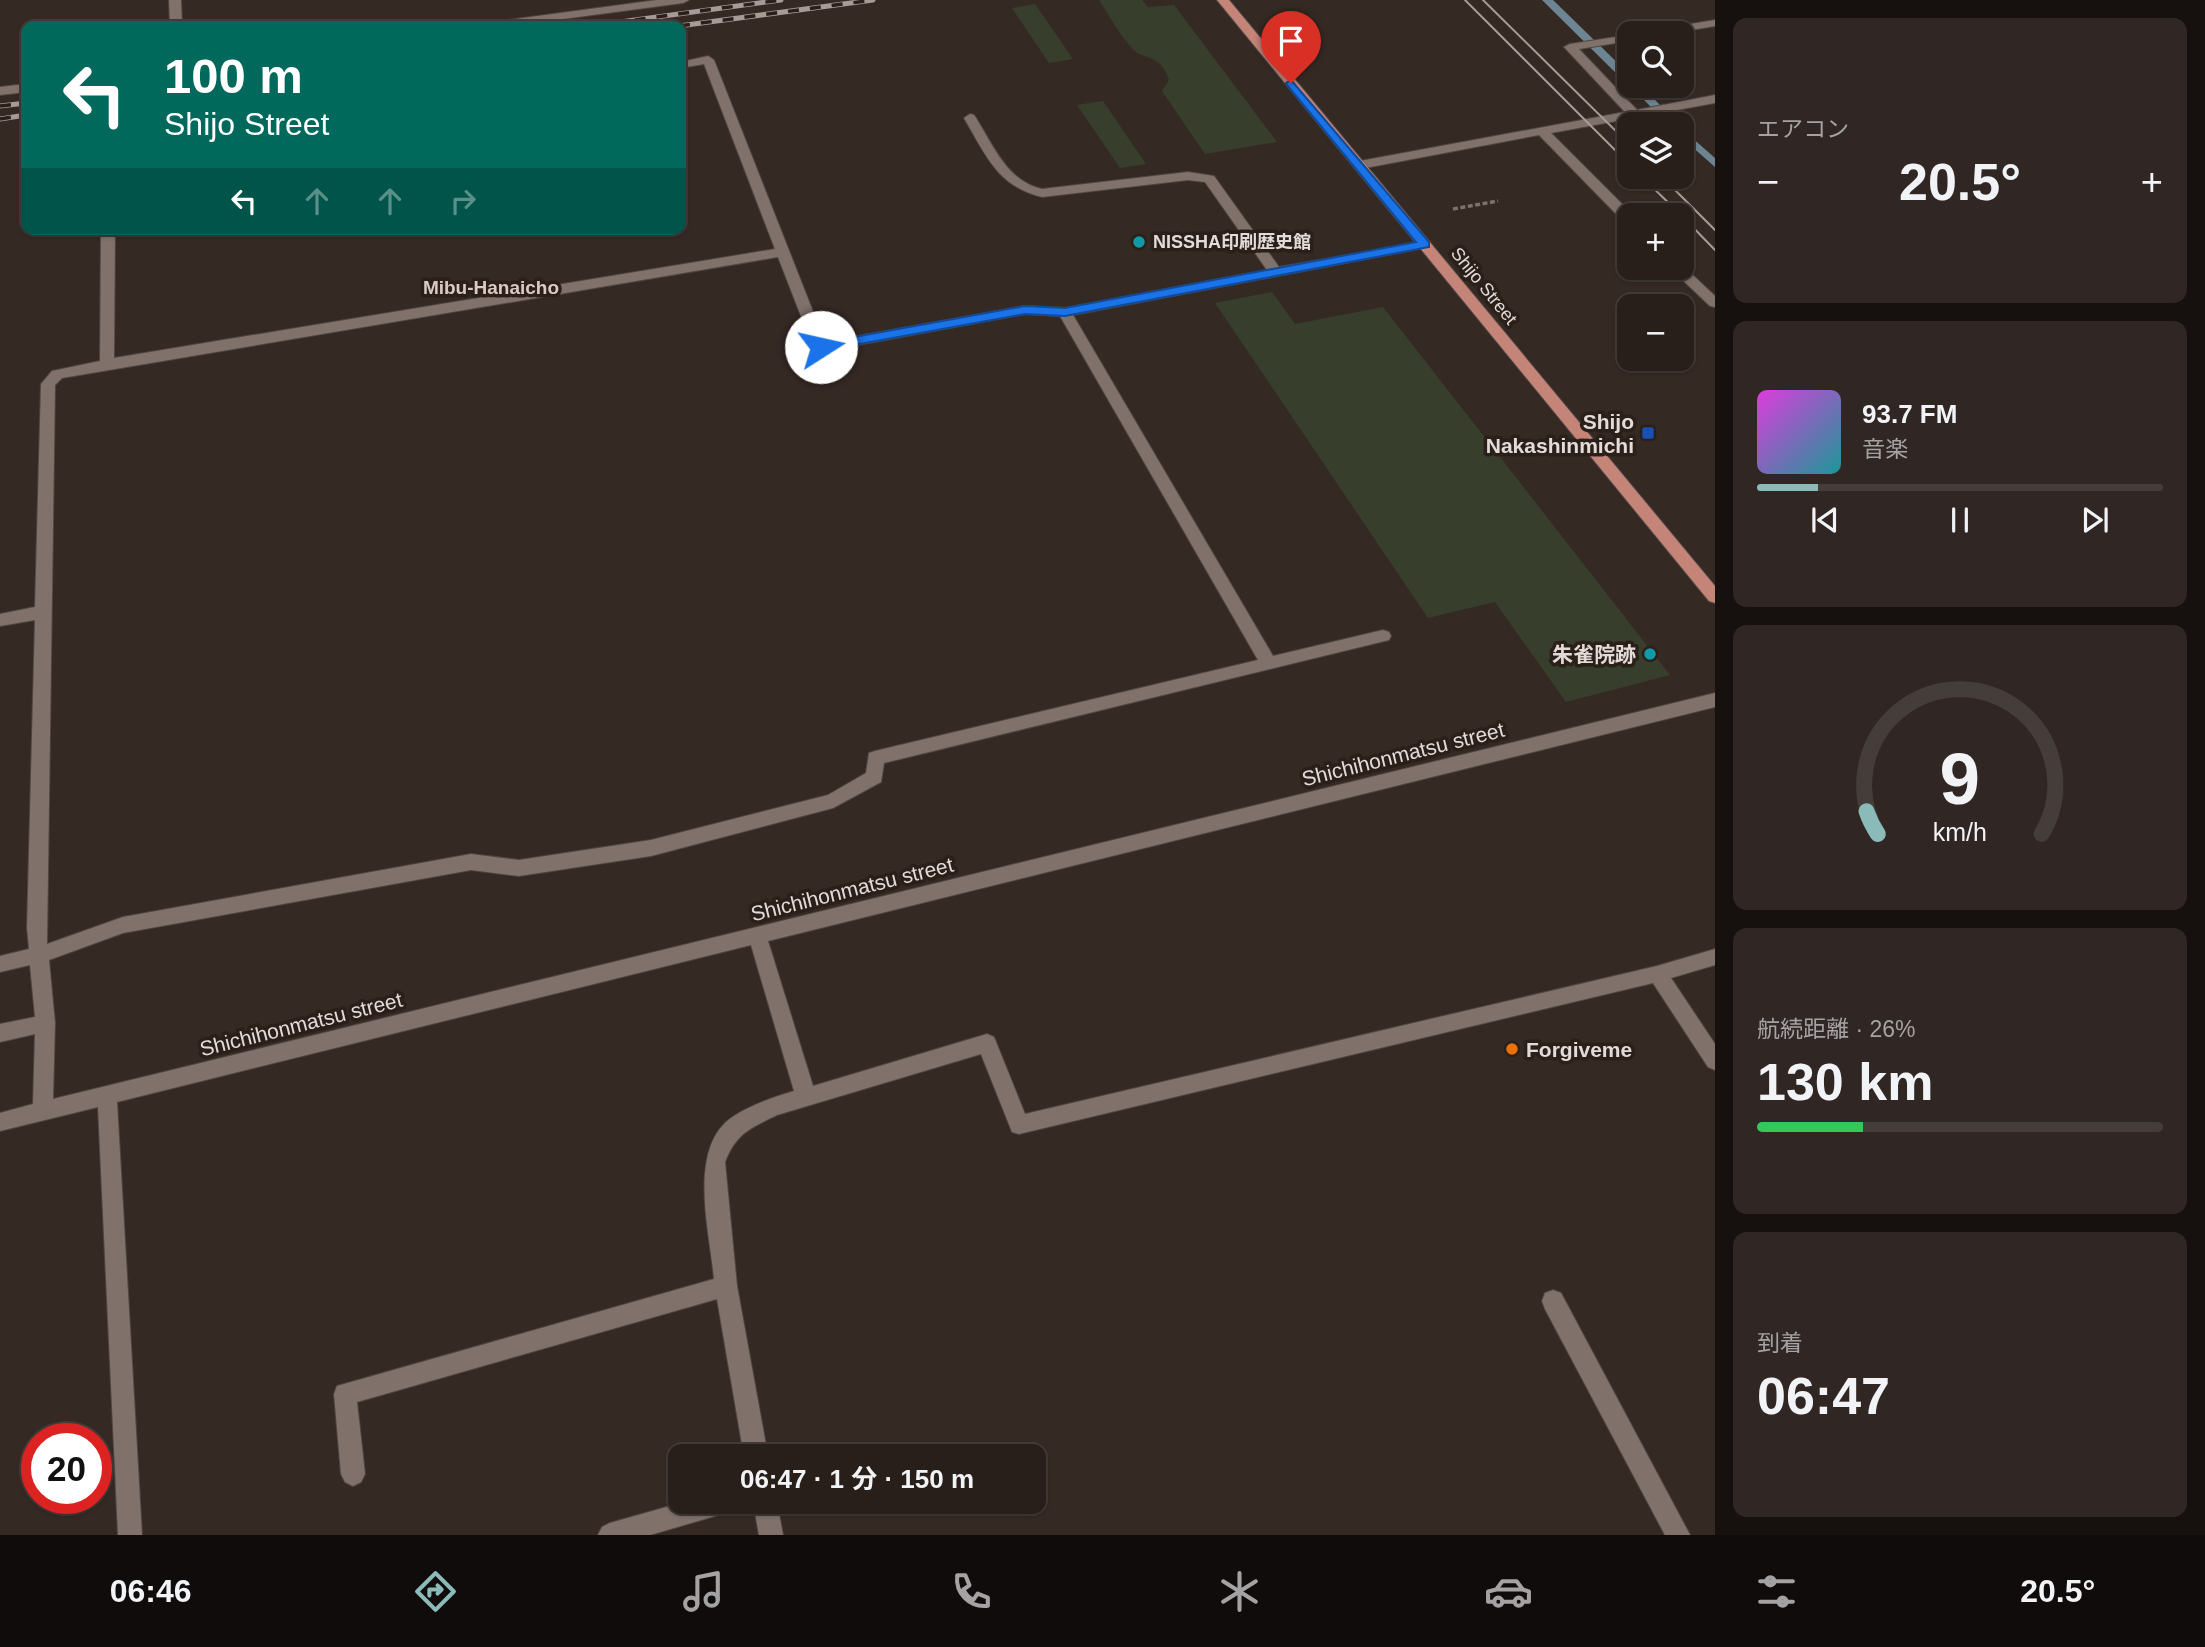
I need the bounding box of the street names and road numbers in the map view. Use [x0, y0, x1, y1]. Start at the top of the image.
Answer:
street label: Shijo Street [1447, 244, 1521, 328]
street label: Shichihonmatsu street [1299, 718, 1507, 790]
street label: Shichihonmatsu street [748, 853, 956, 925]
street label: Shichihonmatsu street [197, 988, 405, 1060]

